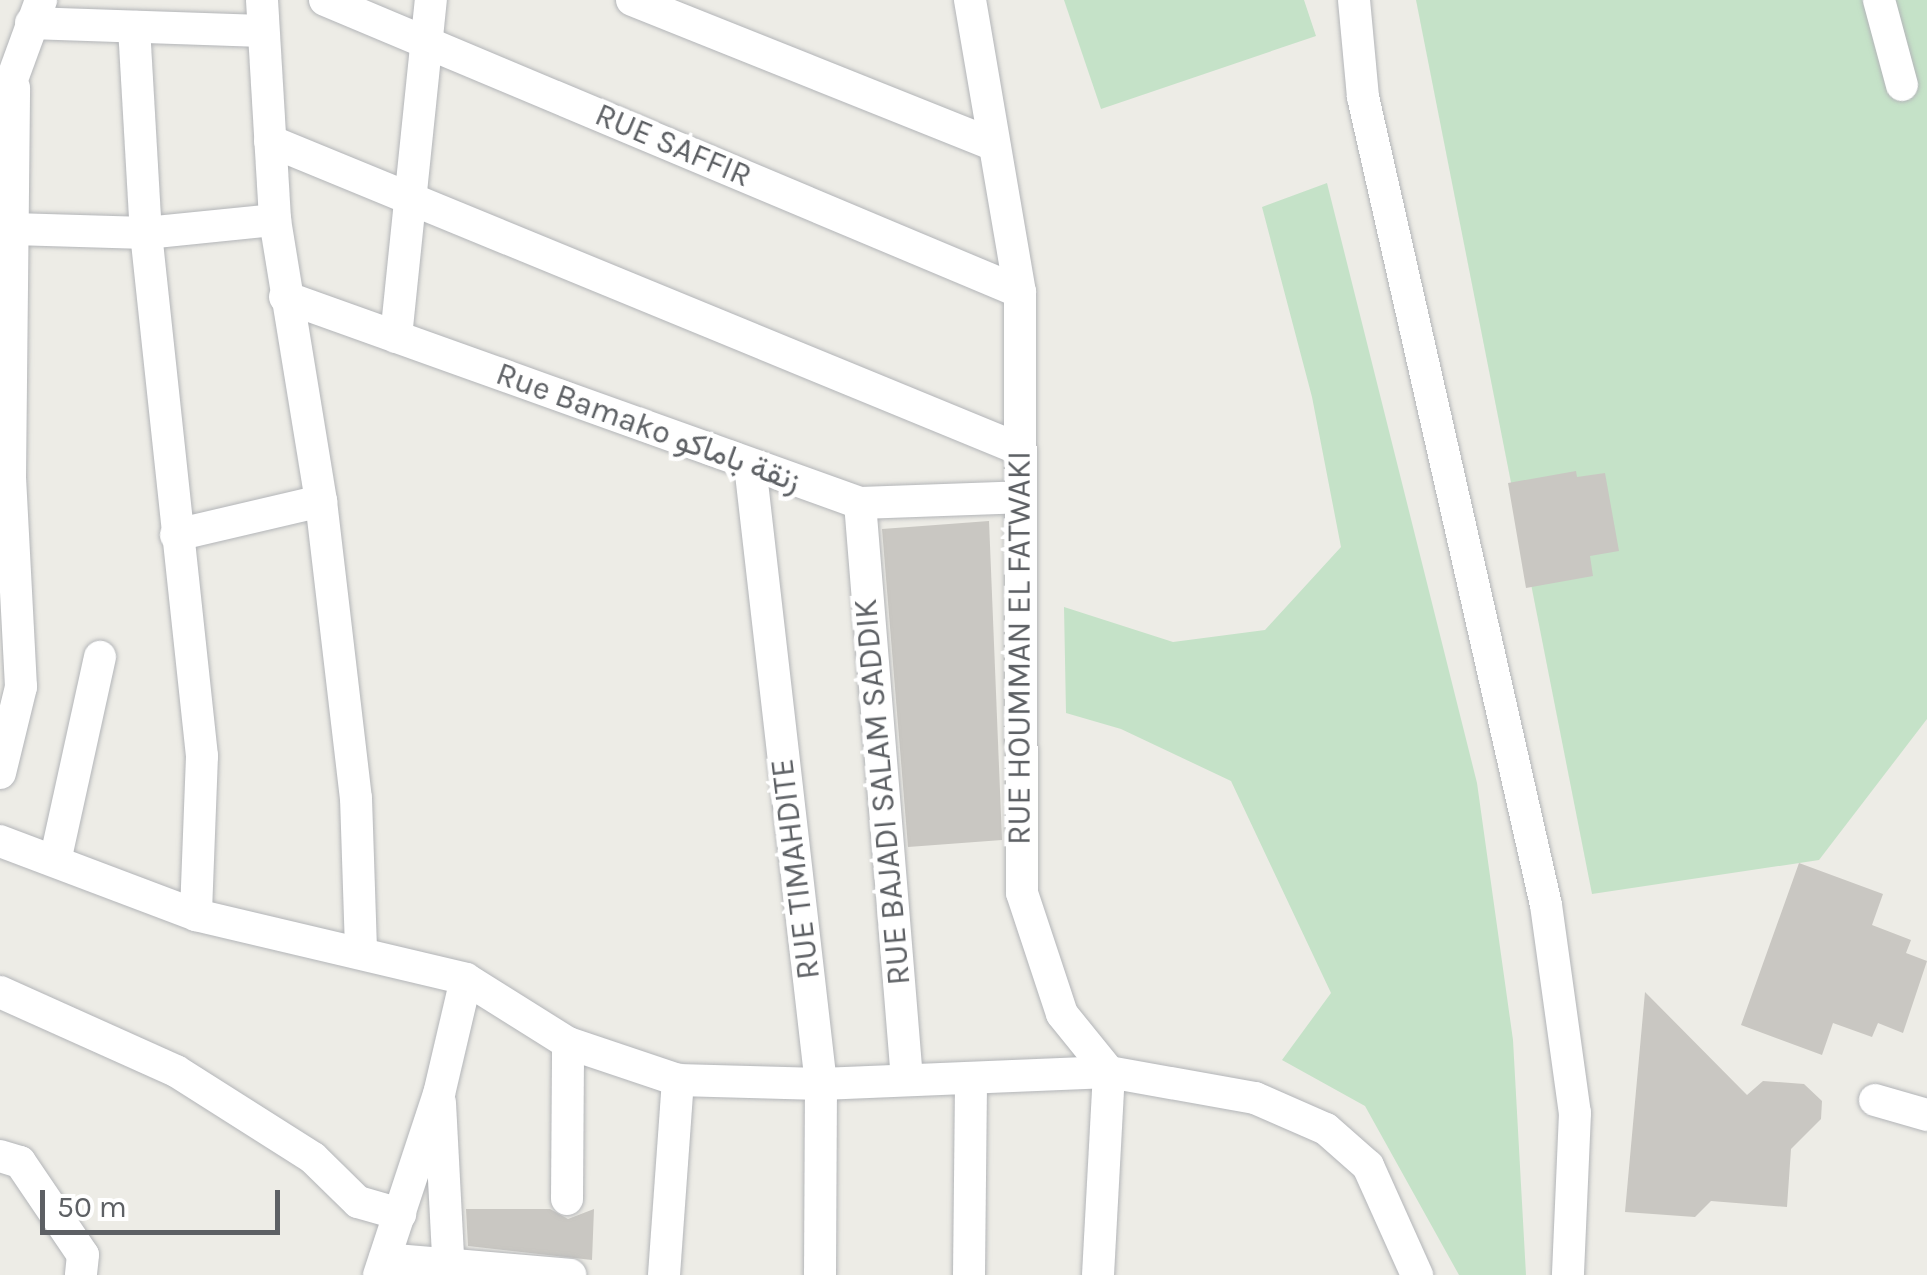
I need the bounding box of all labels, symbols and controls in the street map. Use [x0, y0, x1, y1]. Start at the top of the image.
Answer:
street label: RUE SAFFIR [589, 96, 757, 196]
street label: Rue Bamako زنقة باماكو [491, 355, 805, 501]
street label: RUE HOUMMAN EL FATWAKI [1001, 451, 1039, 845]
street label: RUE BAJADI SALAM SADDIK [847, 597, 919, 987]
street label: RUE TIMAHDITE [763, 756, 829, 982]
scale bar [45, 1170, 285, 1232]
text: 50 m [57, 1189, 127, 1225]

